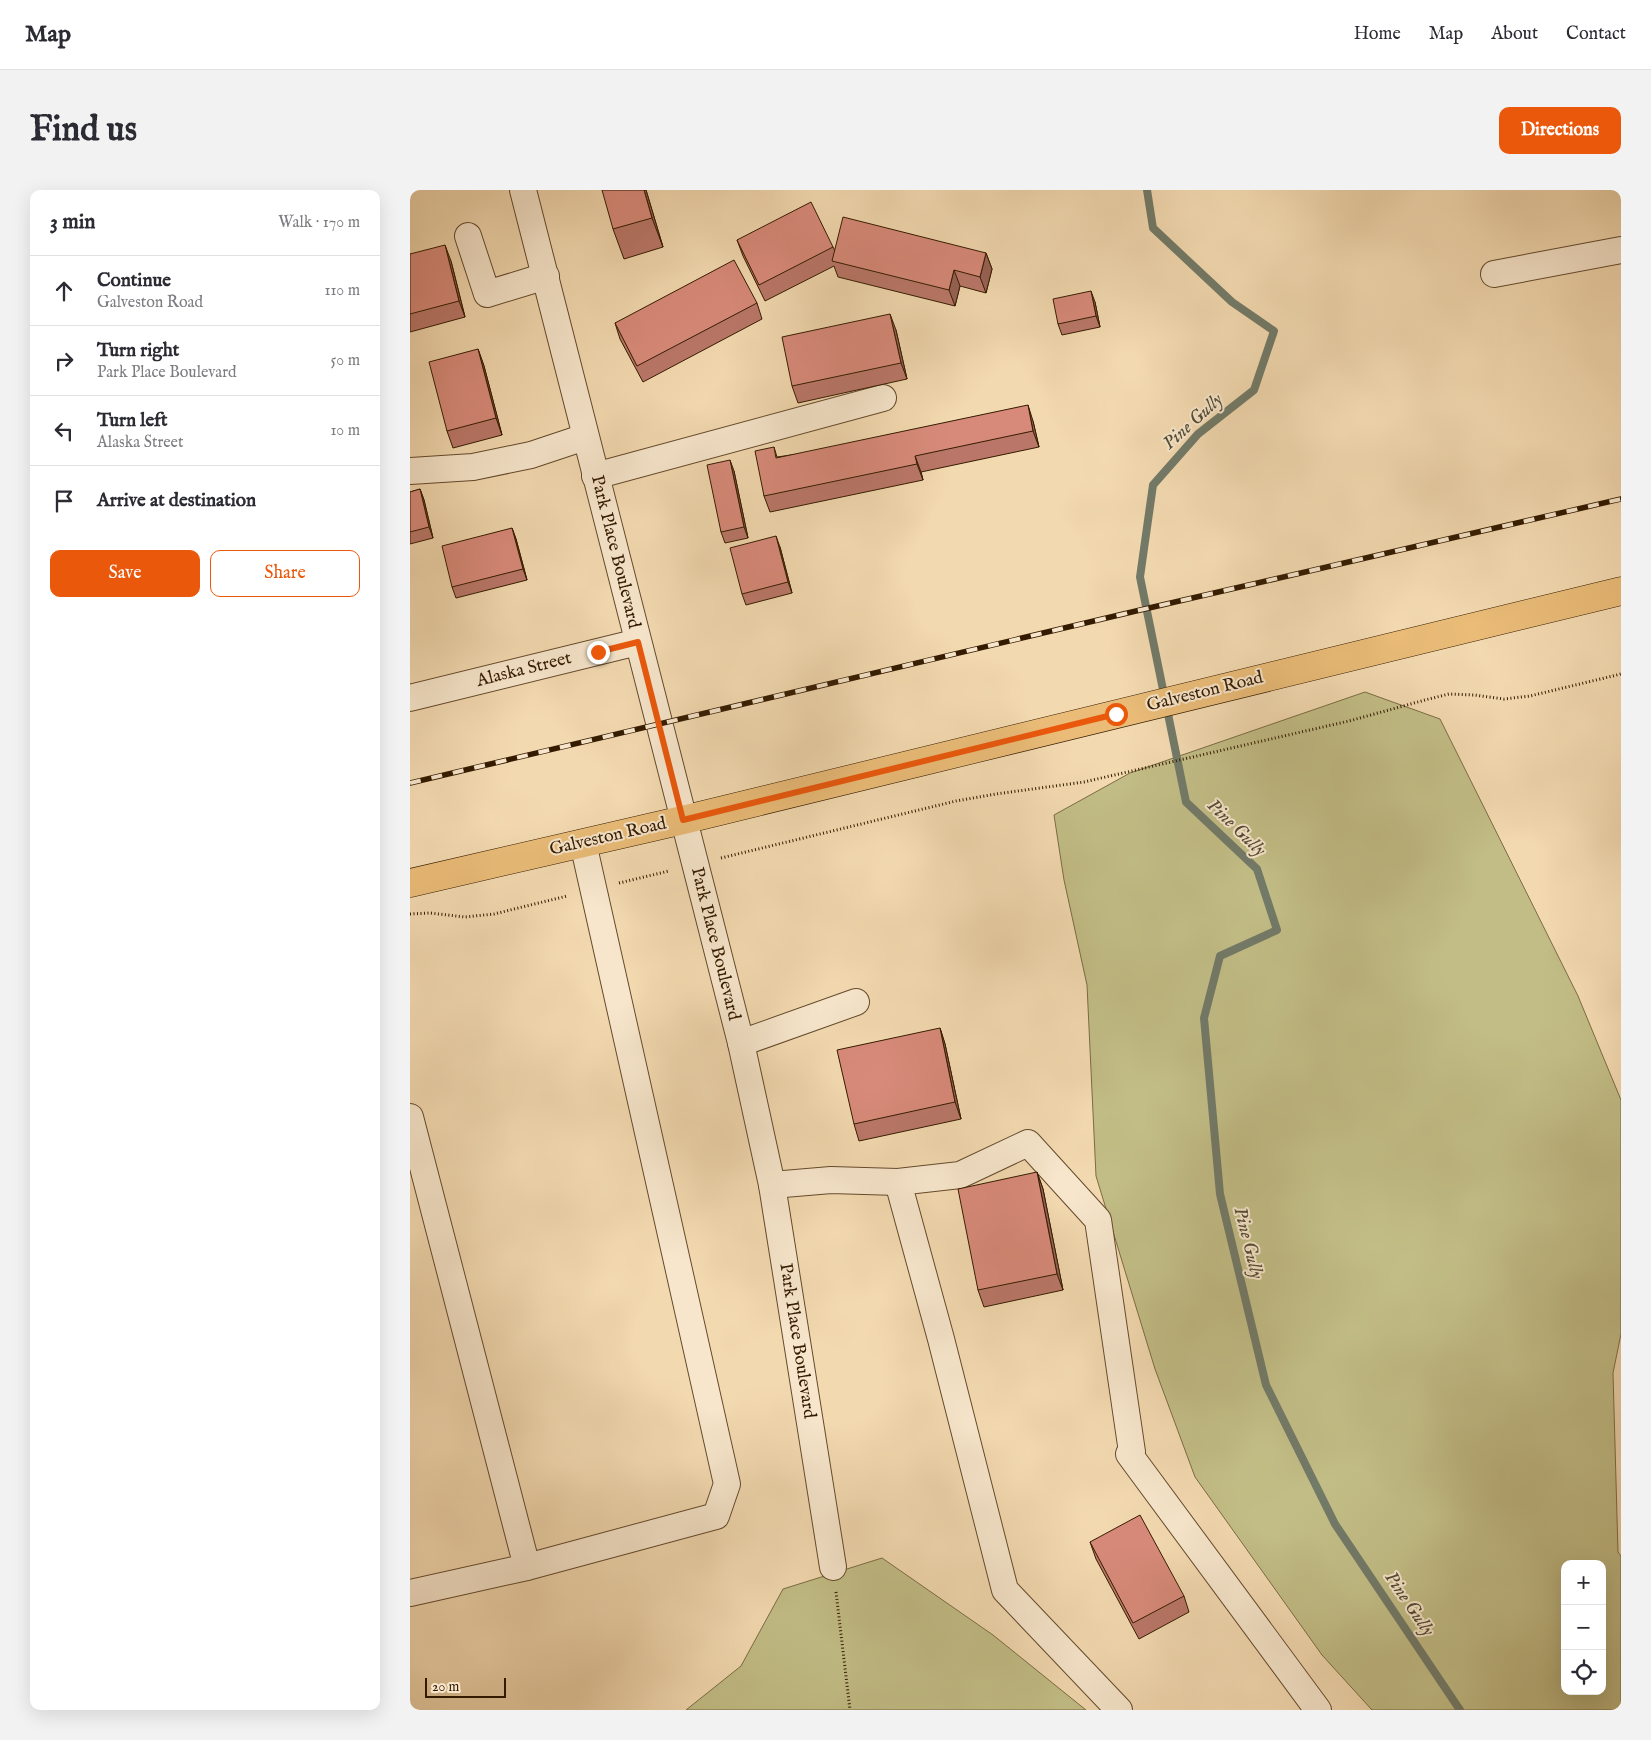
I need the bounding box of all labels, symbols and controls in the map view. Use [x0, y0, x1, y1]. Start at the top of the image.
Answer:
text: Map [25, 19, 71, 50]
text: Home [1354, 23, 1401, 46]
text: Map [1429, 23, 1463, 46]
text: About [1491, 23, 1538, 46]
text: Contact [1566, 23, 1626, 46]
button: Directions [1499, 107, 1621, 154]
text: Find us [30, 108, 137, 153]
text: 3 min [50, 209, 95, 236]
text: Walk · 170 m [278, 213, 360, 233]
text: Continue [97, 269, 171, 293]
icon: ahead [50, 277, 78, 305]
text: 110 m [324, 281, 360, 301]
text: Galveston Road [97, 293, 203, 313]
text: Turn right [97, 339, 179, 363]
icon: right [50, 347, 78, 375]
text: 50 m [331, 351, 360, 371]
text: Park Place Boulevard [97, 363, 237, 383]
water label: Pine Gully [1158, 388, 1229, 455]
text: Turn left [97, 409, 168, 433]
icon: left [50, 417, 78, 445]
text: 10 m [330, 421, 360, 441]
text: Alaska Street [97, 433, 183, 453]
street label: Park Place Boulevard [585, 473, 645, 631]
icon: arrive [50, 487, 78, 515]
text: Arrive at destination [97, 489, 256, 513]
button: Save [50, 550, 200, 597]
button: Share [210, 550, 360, 597]
route end [587, 641, 610, 664]
street label: Alaska Street [473, 647, 574, 693]
street label: Galveston Road [1144, 666, 1266, 718]
route start [1105, 703, 1128, 726]
water label: Pine Gully [1201, 794, 1271, 863]
street label: Galveston Road [547, 812, 669, 862]
street label: Park Place Boulevard [685, 865, 745, 1023]
water label: Pine Gully [1228, 1205, 1269, 1282]
street label: Park Place Boulevard [773, 1262, 821, 1421]
map controls [1561, 1560, 1606, 1695]
button: + [1561, 1560, 1606, 1605]
water label: Pine Gully [1379, 1567, 1440, 1642]
button: − [1561, 1605, 1606, 1650]
button: locate [1561, 1650, 1606, 1695]
scale bar [425, 1675, 506, 1698]
text: 20 m [432, 1678, 459, 1696]

